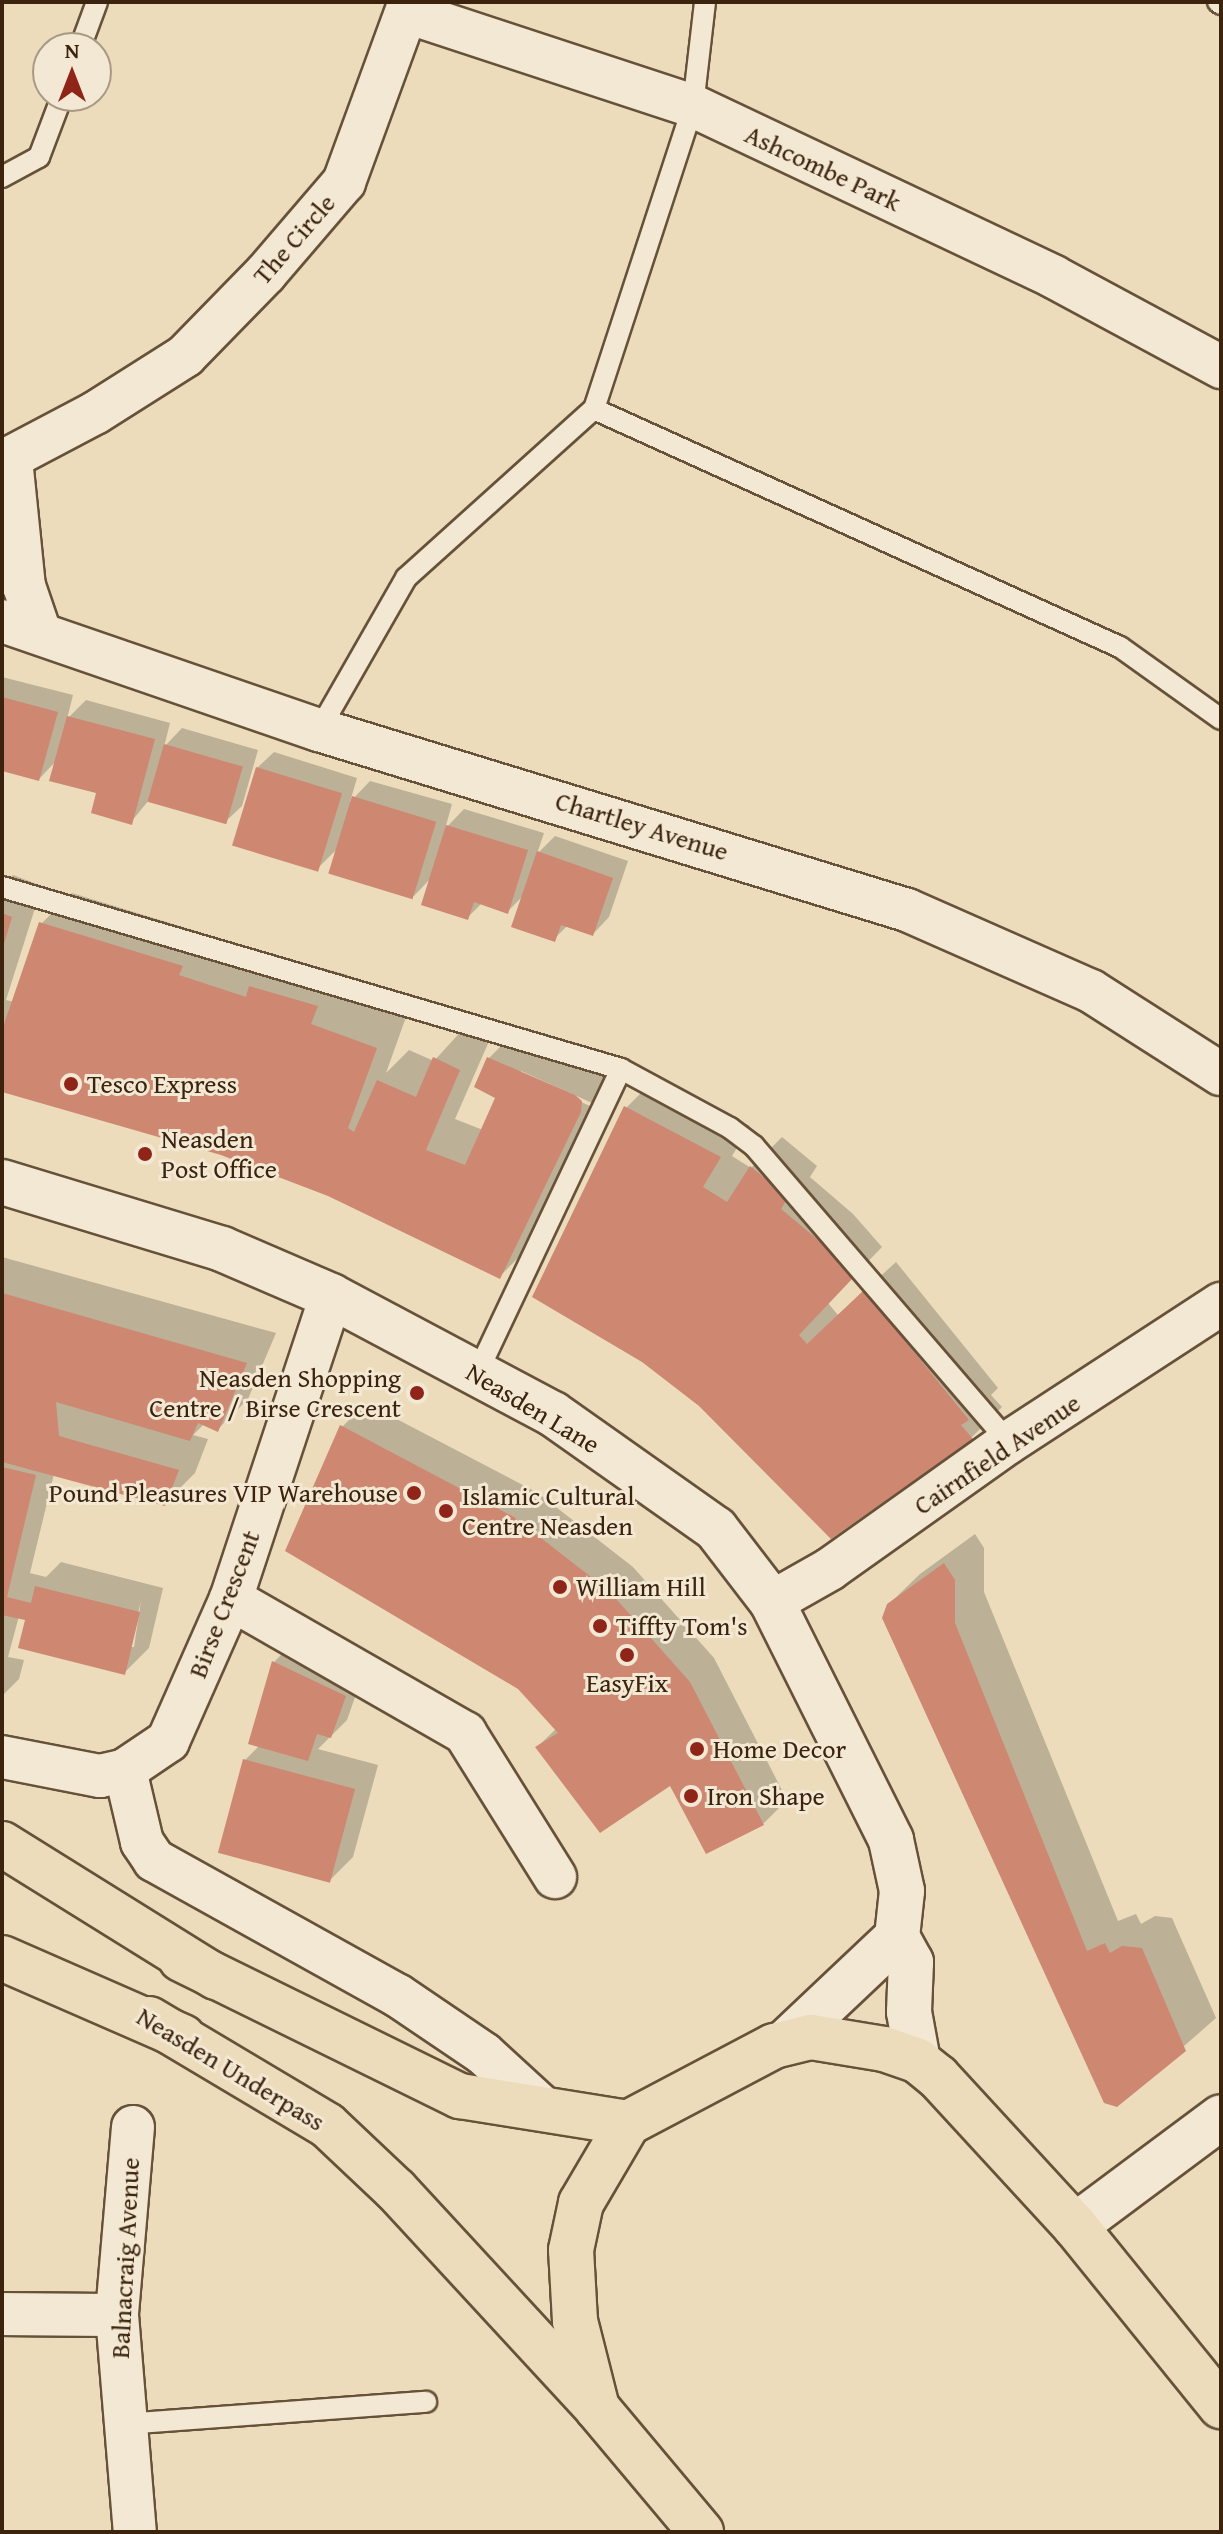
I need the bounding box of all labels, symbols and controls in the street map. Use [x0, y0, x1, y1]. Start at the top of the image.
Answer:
north arrow [32, 32, 112, 112]
text: N [65, 34, 79, 66]
street label: Ashcombe Park [740, 118, 906, 218]
street label: The Circle [246, 187, 342, 291]
street label: Chartley Avenue [552, 785, 732, 867]
place label: Tesco Express [87, 1068, 237, 1100]
marker: Tesco Express [62, 1075, 80, 1093]
place label: Neasden Post Office [161, 1123, 277, 1184]
marker: Neasden Post Office [136, 1145, 154, 1163]
street label: Neasden Lane [461, 1356, 605, 1460]
place label: Neasden Shopping Centre / Birse Crescent [149, 1362, 401, 1424]
marker: Neasden Shopping Centre / Birse Crescent [408, 1384, 426, 1402]
street label: Cairnfield Avenue [908, 1387, 1086, 1521]
place label: Pound Pleasures VIP Warehouse [49, 1477, 398, 1509]
place label: Islamic Cultural Centre Neasden [462, 1480, 634, 1542]
marker: Pound Pleasures VIP Warehouse [405, 1484, 423, 1502]
marker: Islamic Cultural Centre Neasden [437, 1502, 455, 1520]
street label: Birse Crescent [182, 1526, 266, 1682]
place label: William Hill [576, 1571, 706, 1603]
marker: William Hill [551, 1578, 569, 1596]
place label: Tiffty Tom's [616, 1610, 747, 1642]
marker: Tiffty Tom's [591, 1617, 609, 1635]
marker: EasyFix [618, 1646, 636, 1664]
place label: EasyFix [586, 1667, 668, 1699]
place label: Home Decor [713, 1733, 846, 1765]
marker: Home Decor [688, 1740, 706, 1758]
place label: Iron Shape [707, 1780, 825, 1812]
marker: Iron Shape [682, 1787, 700, 1805]
street label: Neasden Underpass [131, 2001, 331, 2137]
street label: Balnacraig Avenue [104, 2157, 146, 2359]

